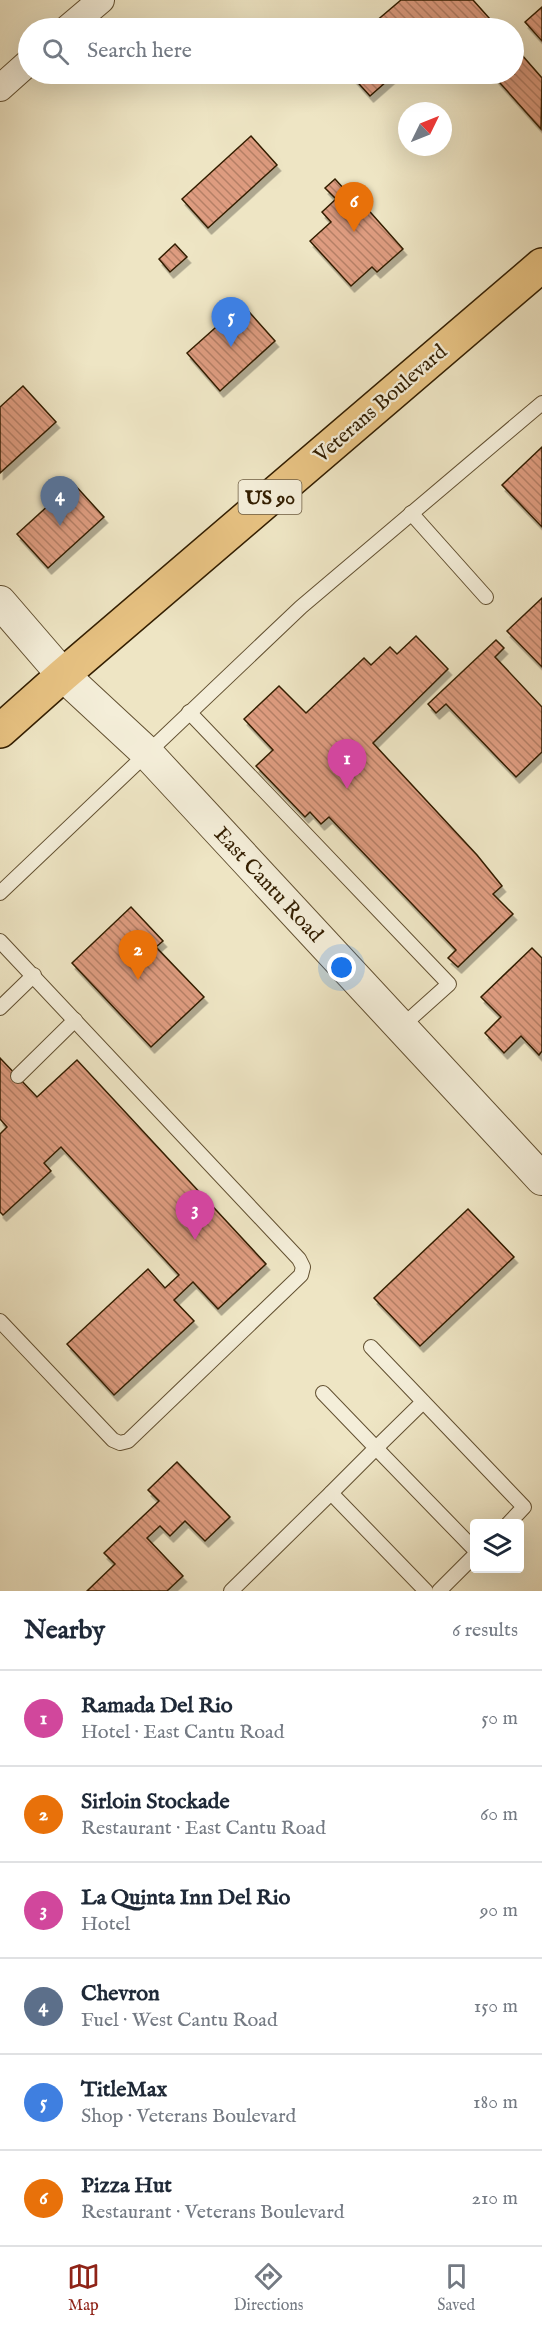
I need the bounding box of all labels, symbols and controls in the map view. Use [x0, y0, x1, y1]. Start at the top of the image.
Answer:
search box [18, 18, 524, 84]
icon: search [39, 35, 72, 68]
text: Search here [87, 37, 192, 65]
north arrow [398, 102, 452, 156]
pin: 6 [334, 182, 374, 232]
pin: 5 [212, 298, 250, 347]
street label: Veterans Boulevard [308, 338, 454, 470]
pin: 4 [40, 476, 80, 526]
road number: US 90 [238, 480, 302, 514]
pin: 1 [328, 740, 366, 789]
street label: East Cantu Road [208, 822, 329, 949]
pin: 2 [118, 930, 158, 980]
your location [327, 953, 356, 982]
pin: 3 [176, 1190, 214, 1240]
map controls [470, 1519, 524, 1573]
button: layers [470, 1519, 524, 1573]
text: Nearby [24, 1614, 105, 1647]
text: 6 results [452, 1618, 518, 1643]
text: Ramada Del Rio [81, 1692, 233, 1720]
text: 1 [40, 1706, 47, 1731]
text: 50 m [481, 1706, 518, 1731]
text: Hotel · East Cantu Road [81, 1720, 284, 1745]
text: Sirloin Stockade [81, 1788, 230, 1816]
text: 2 [39, 1802, 48, 1827]
text: 60 m [480, 1802, 518, 1827]
text: Restaurant · East Cantu Road [81, 1816, 326, 1841]
text: La Quinta Inn Del Rio [81, 1884, 290, 1912]
text: 3 [40, 1898, 47, 1923]
text: 90 m [480, 1898, 518, 1923]
text: Hotel [81, 1912, 130, 1937]
text: Chevron [81, 1980, 160, 2008]
text: 4 [39, 1994, 48, 2019]
text: 150 m [474, 1994, 518, 2019]
text: Fuel · West Cantu Road [81, 2008, 278, 2033]
text: TitleMax [81, 2076, 167, 2104]
text: 5 [40, 2090, 47, 2115]
text: 180 m [473, 2090, 518, 2115]
text: Shop · Veterans Boulevard [81, 2104, 296, 2129]
text: Pizza Hut [81, 2172, 172, 2200]
text: 6 [39, 2186, 48, 2211]
text: 210 m [472, 2186, 518, 2211]
text: Restaurant · Veterans Boulevard [81, 2200, 344, 2225]
tab: Map [67, 2260, 100, 2316]
tab: Directions [234, 2260, 303, 2316]
tab: Saved [437, 2260, 475, 2316]

